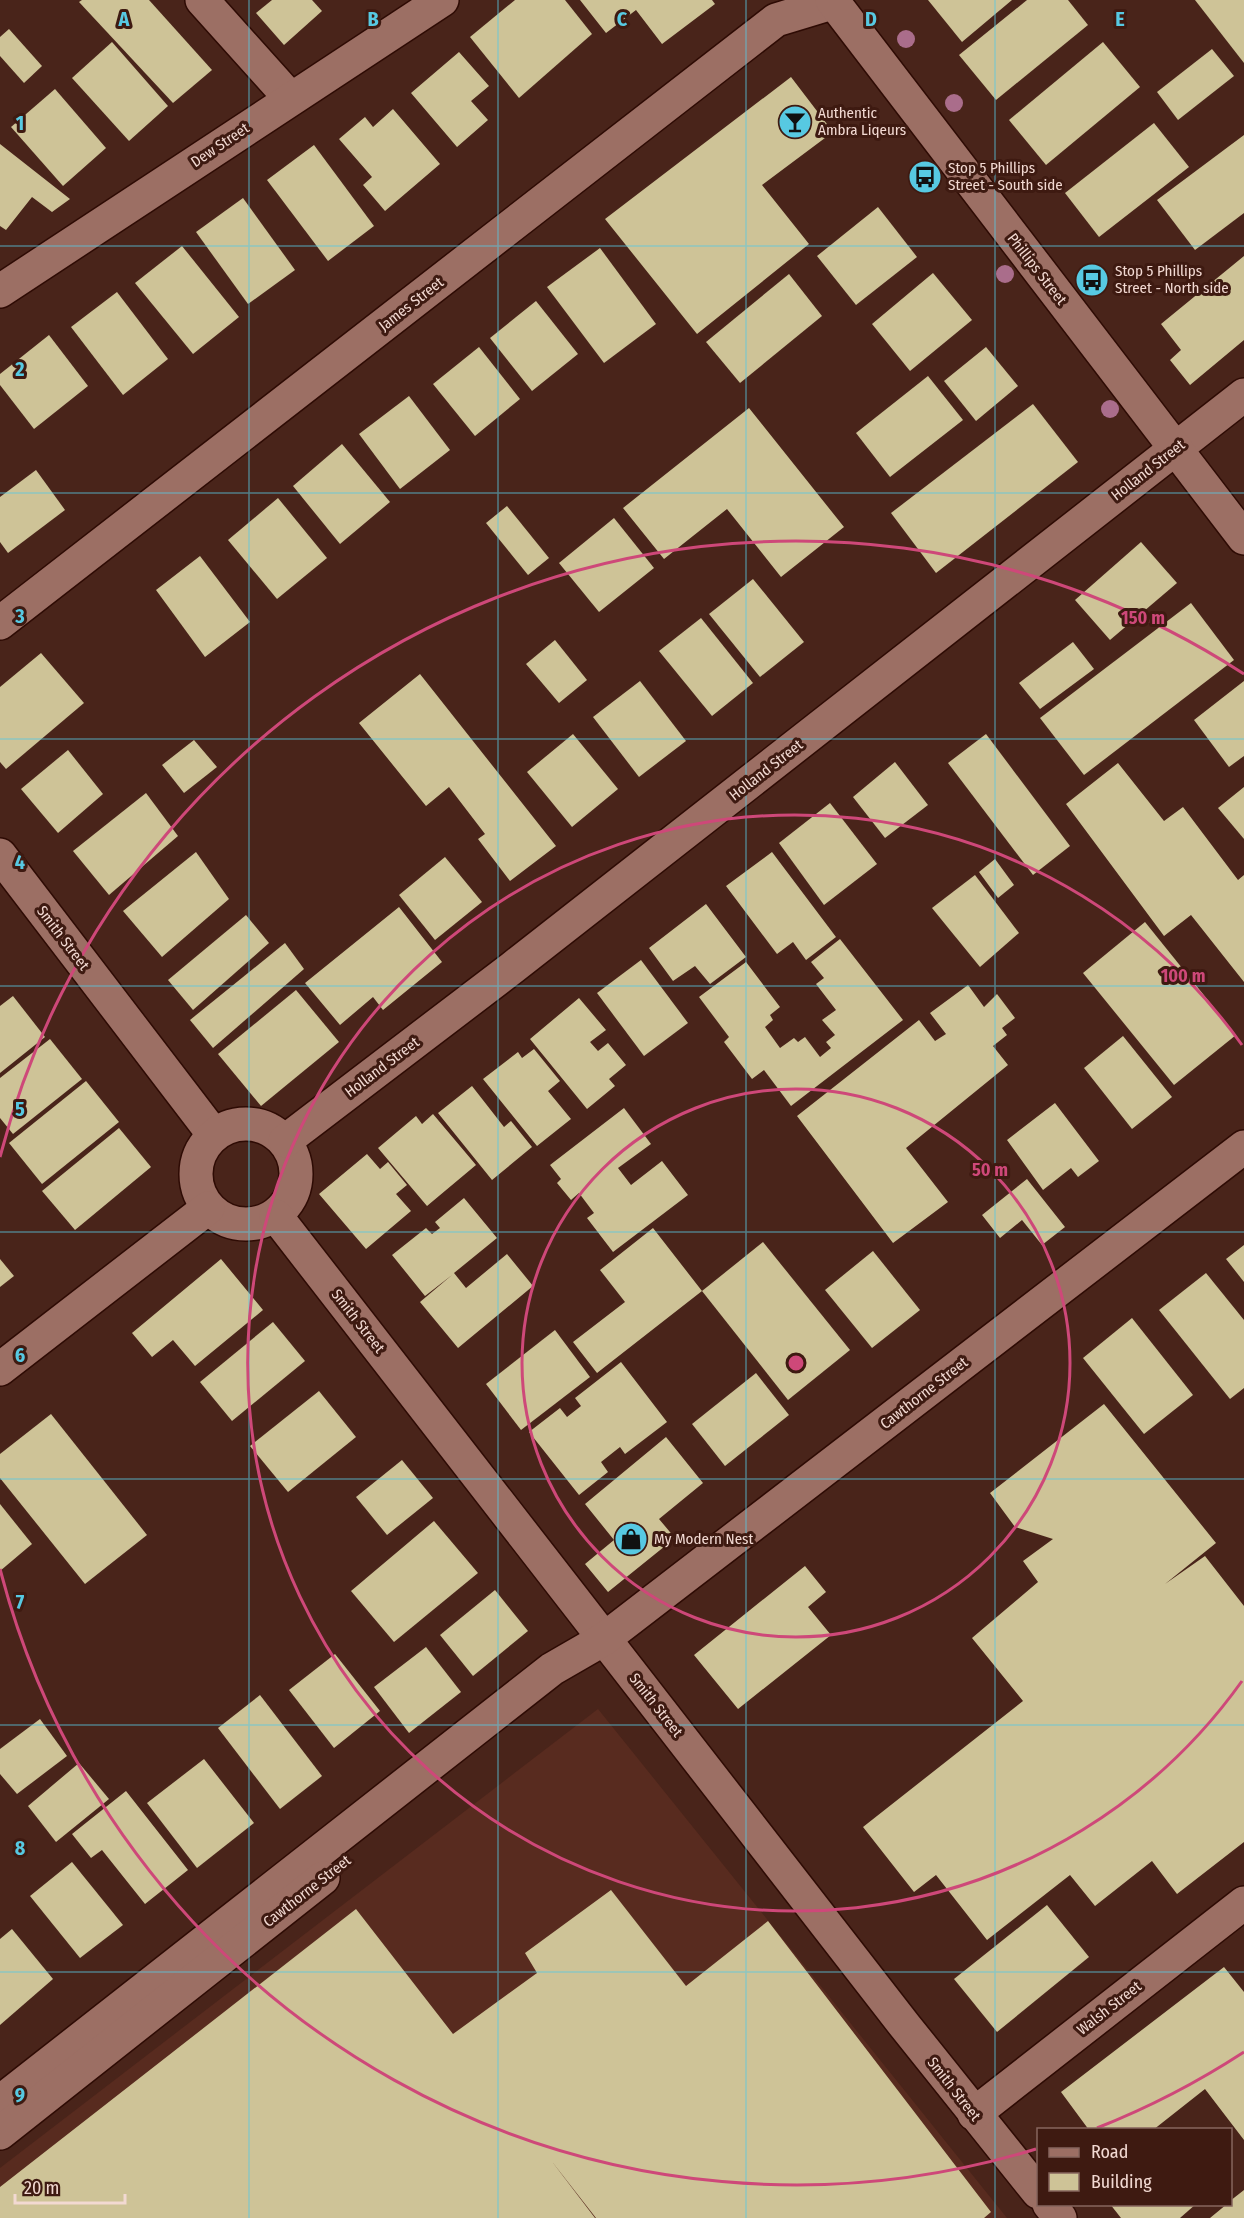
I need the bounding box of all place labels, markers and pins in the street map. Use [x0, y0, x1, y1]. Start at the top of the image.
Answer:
bar icon: Authentic Ambra Liqeurs [777, 104, 813, 140]
place label: Authentic Ambra Liqeurs [818, 104, 906, 139]
bus stop icon: Stop 5 Phillips Street - South side [907, 159, 943, 195]
place label: Stop 5 Phillips Street - South side [948, 159, 1063, 194]
bus stop icon: Stop 5 Phillips Street - North side [1074, 262, 1110, 298]
place label: Stop 5 Phillips Street - North side [1115, 262, 1229, 297]
centre of rings [786, 1353, 806, 1373]
shop icon: My Modern Nest [613, 1521, 649, 1557]
place label: My Modern Nest [654, 1530, 753, 1548]

